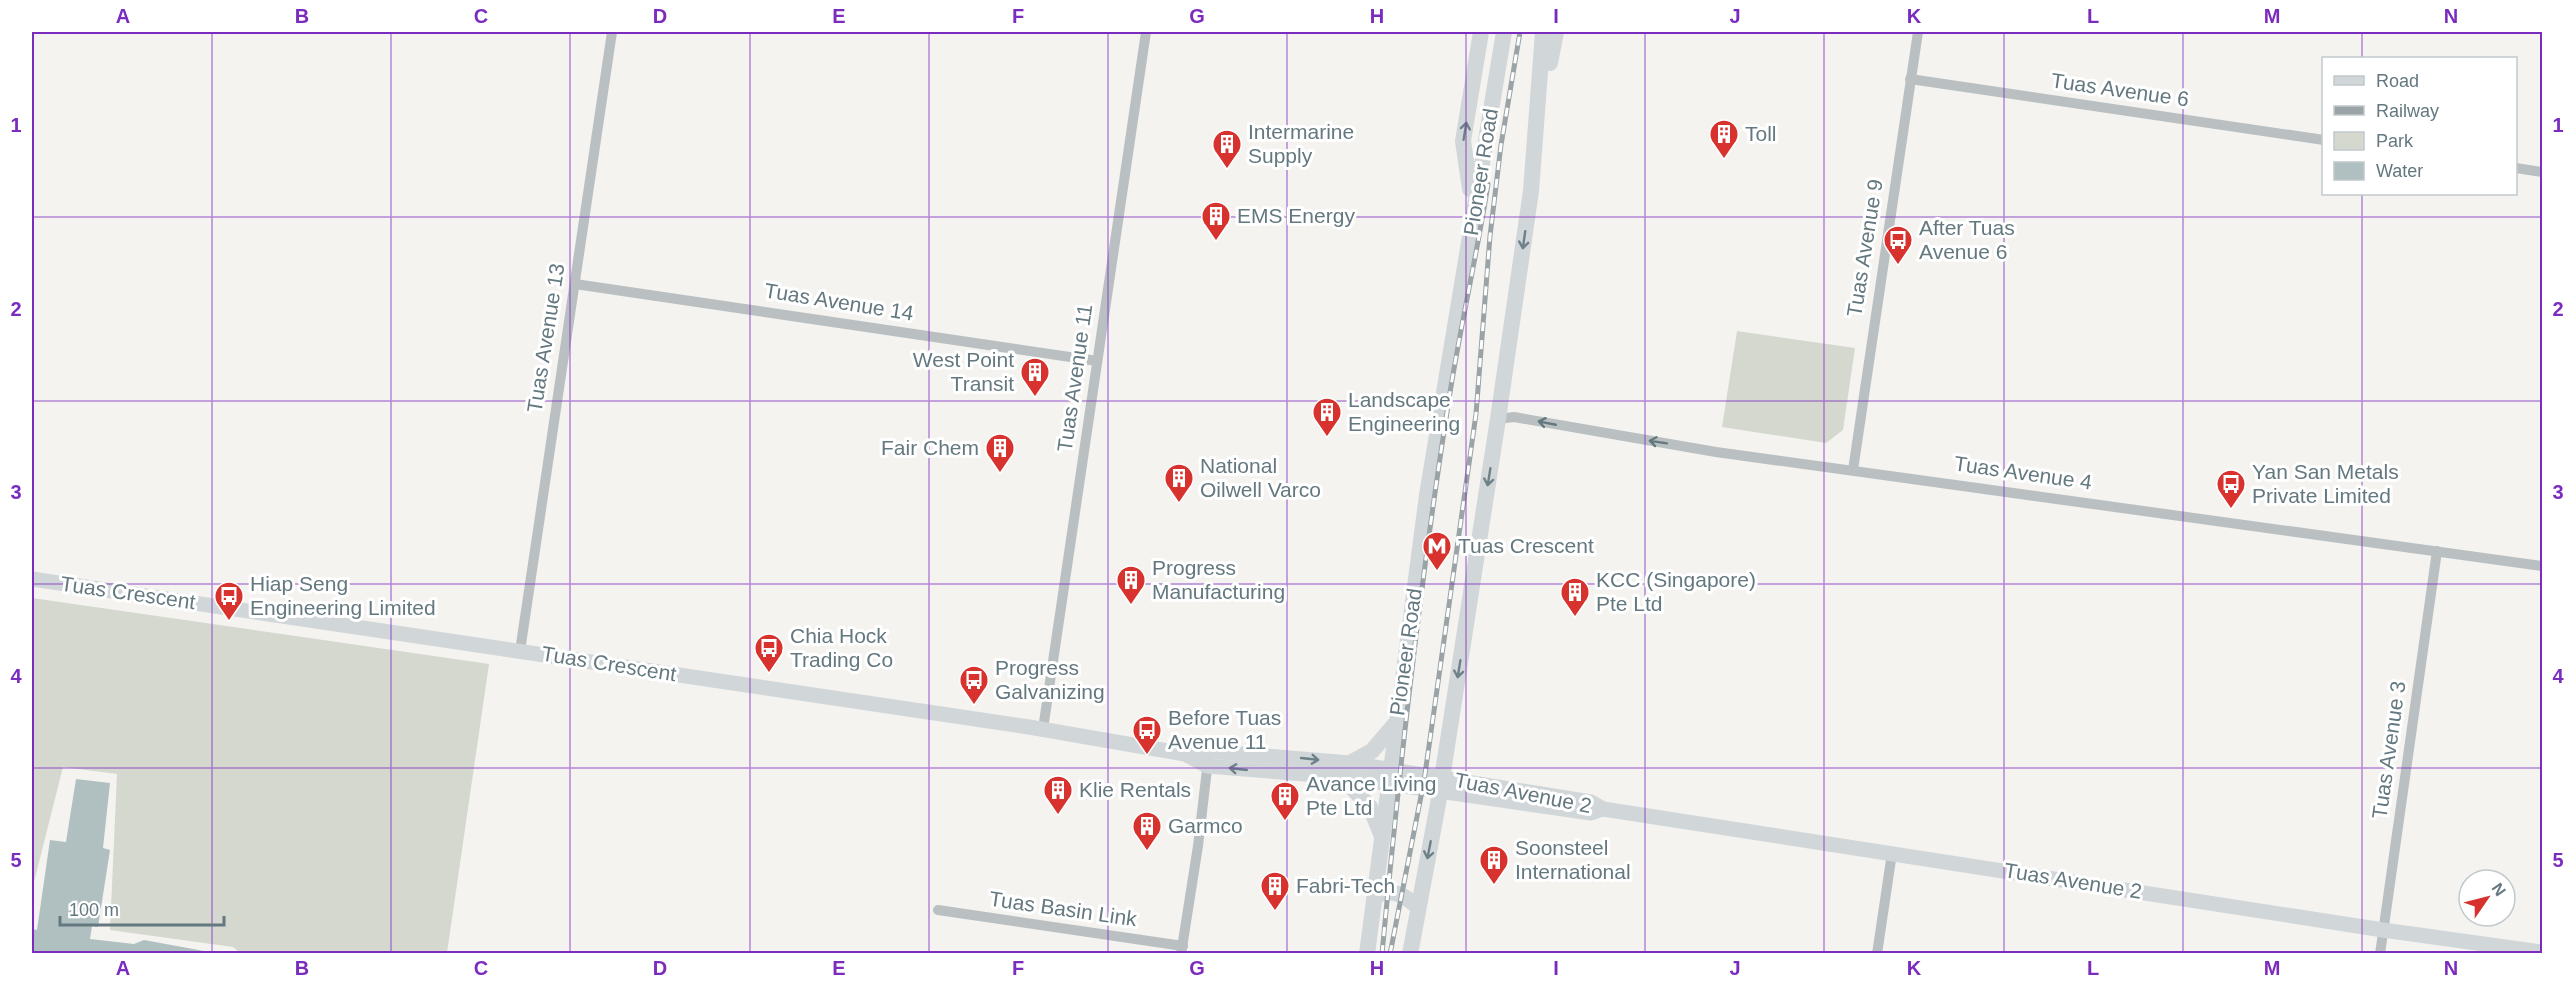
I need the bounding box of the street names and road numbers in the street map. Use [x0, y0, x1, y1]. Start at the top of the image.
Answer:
street label: Tuas Avenue 6 [2050, 68, 2190, 111]
street label: Pioneer Road [1459, 107, 1502, 237]
street label: Tuas Avenue 9 [1842, 178, 1887, 318]
street label: Tuas Avenue 13 [522, 262, 569, 414]
street label: Tuas Avenue 14 [763, 278, 916, 325]
street label: Tuas Avenue 11 [1053, 303, 1096, 453]
street label: Tuas Avenue 4 [1953, 451, 2094, 494]
street label: Tuas Crescent [59, 572, 197, 613]
street label: Pioneer Road [1385, 587, 1426, 717]
street label: Tuas Crescent [540, 642, 678, 686]
street label: Tuas Avenue 3 [2367, 680, 2410, 820]
street label: Tuas Avenue 2 [1453, 768, 1593, 817]
street label: Tuas Avenue 2 [2003, 858, 2143, 903]
street label: Tuas Basin Link [988, 887, 1139, 930]

